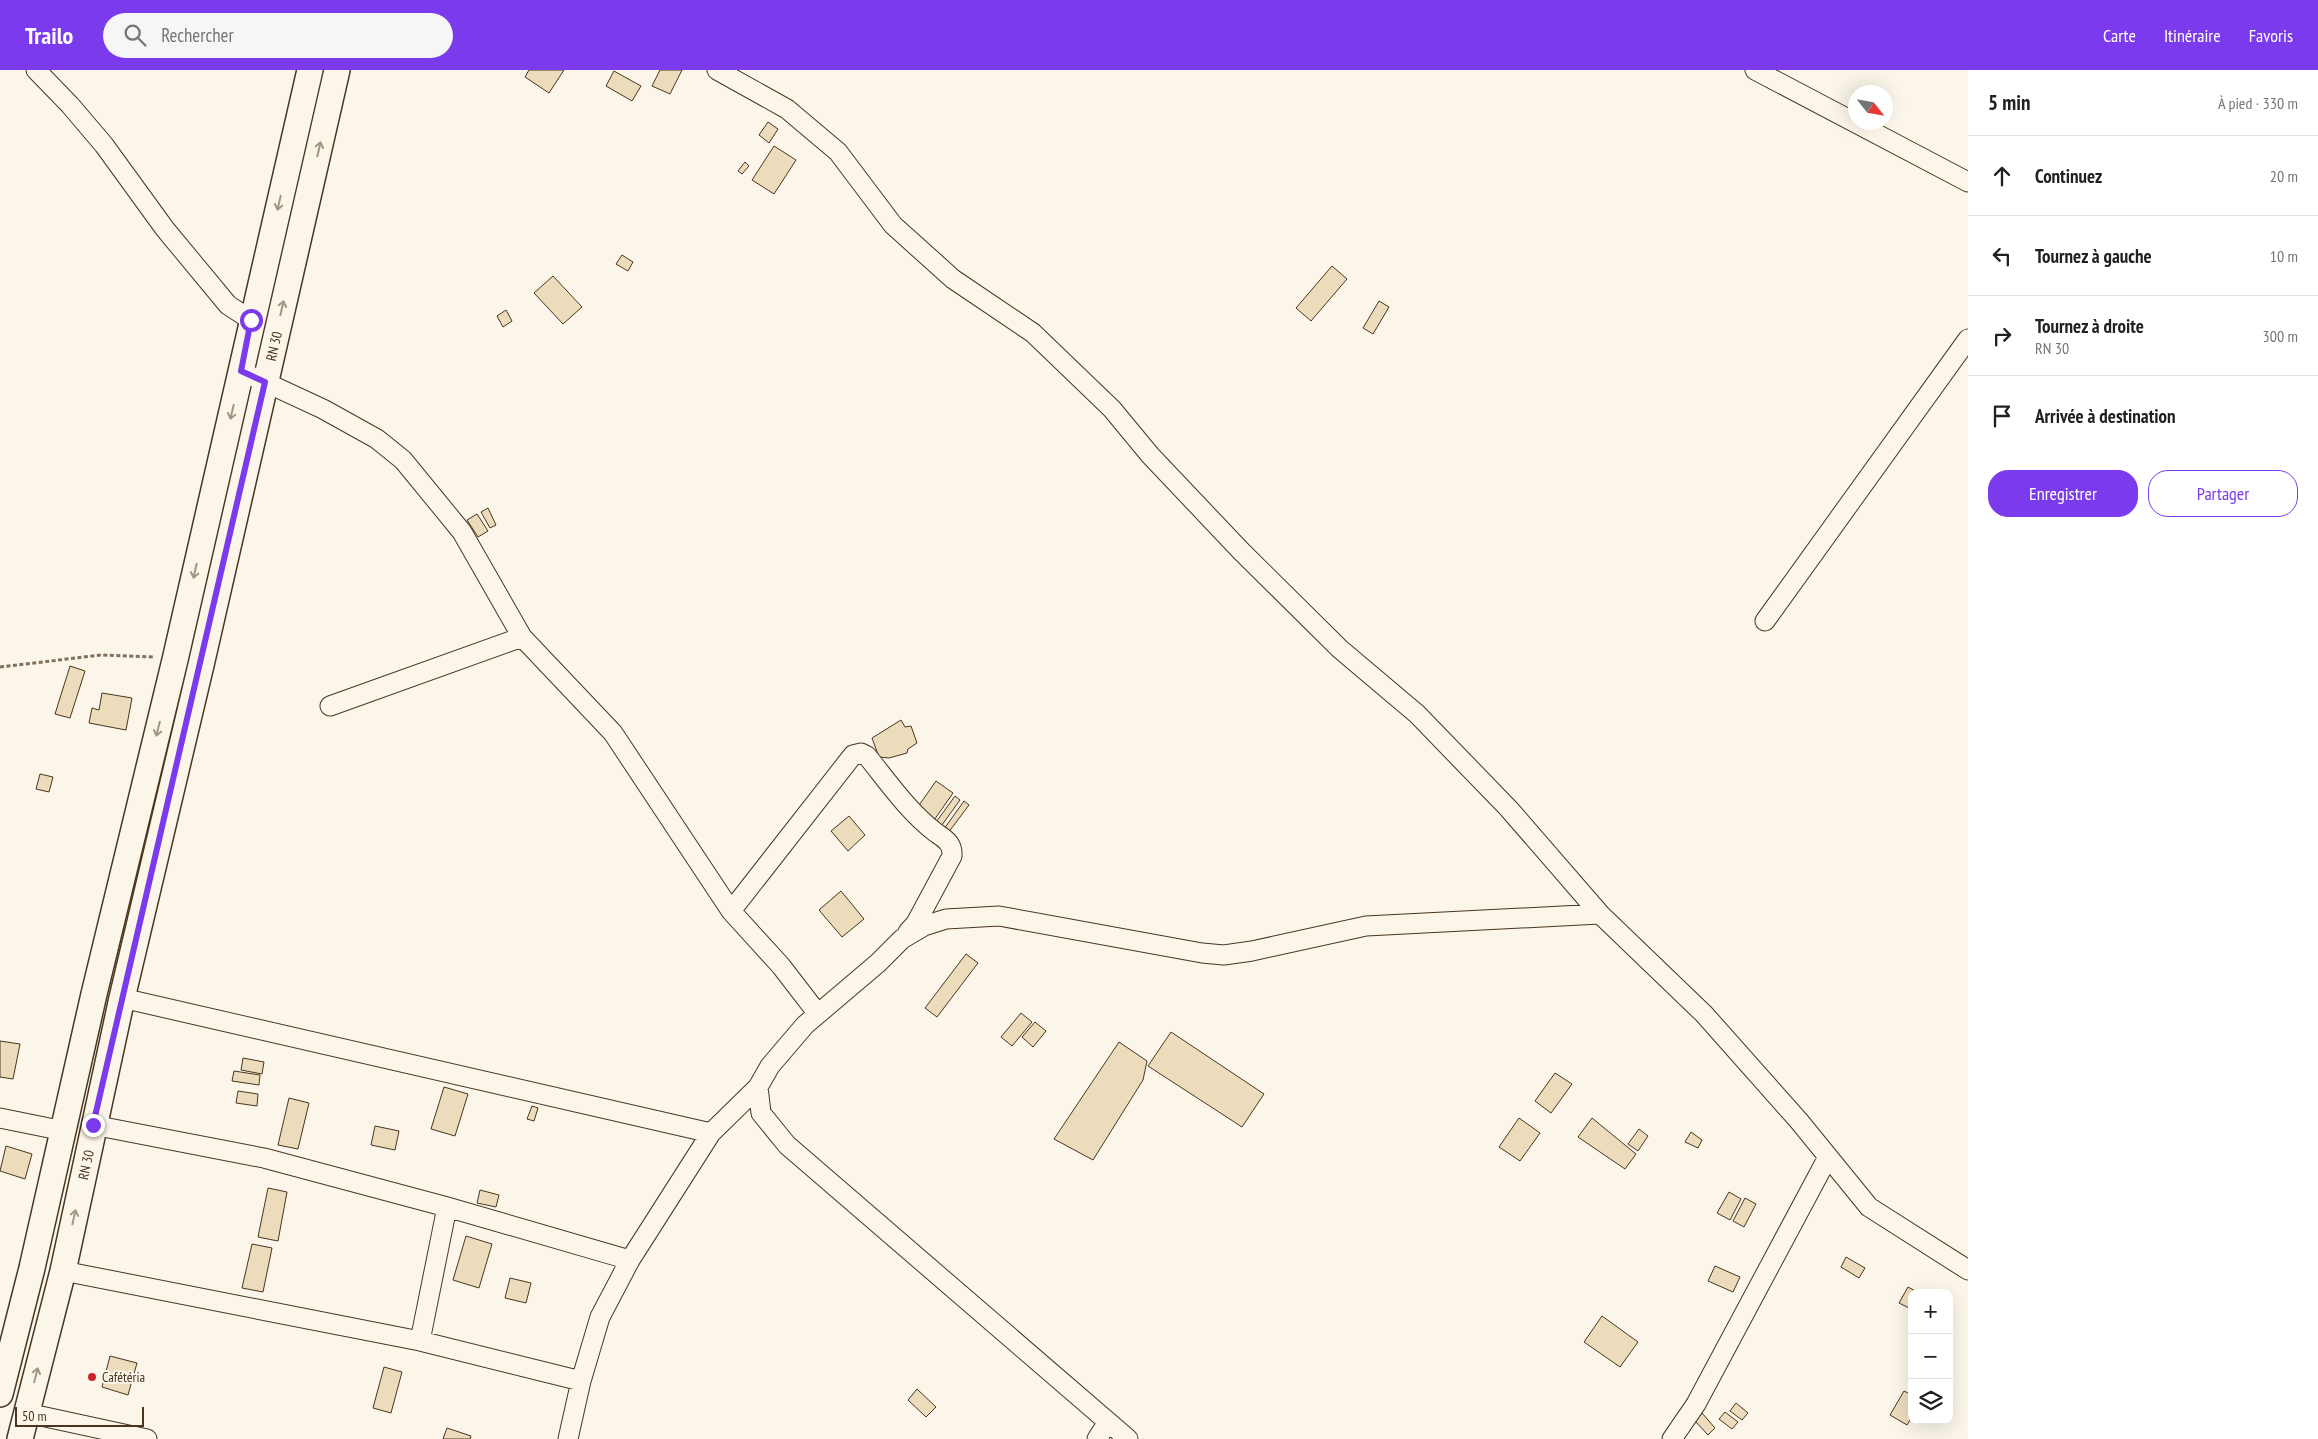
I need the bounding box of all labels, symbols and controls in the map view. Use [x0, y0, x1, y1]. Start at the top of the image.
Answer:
search box [103, 13, 453, 58]
text: Trailo [25, 20, 73, 51]
icon: search [121, 21, 149, 49]
text: Rechercher [161, 23, 234, 47]
text: Carte [2103, 24, 2136, 47]
text: Itinéraire [2164, 24, 2221, 47]
text: Favoris [2249, 24, 2293, 47]
north arrow [1848, 85, 1893, 130]
text: 5 min [1988, 89, 2030, 116]
text: À pied · 330 m [2218, 93, 2298, 113]
one-way arrow [315, 142, 324, 158]
icon: ahead [1988, 162, 2016, 190]
text: Continuez [2035, 164, 2102, 188]
text: 20 m [2270, 166, 2298, 186]
one-way arrow [274, 194, 283, 210]
icon: left [1988, 242, 2016, 270]
text: Tournez à gauche [2035, 244, 2152, 268]
text: 10 m [2270, 246, 2298, 266]
one-way arrow [278, 300, 287, 316]
route start [240, 309, 263, 332]
text: Tournez à droite [2035, 314, 2144, 338]
icon: right [1988, 322, 2016, 350]
text: 300 m [2263, 326, 2298, 346]
street label: RN 30 [262, 330, 286, 363]
text: RN 30 [2035, 338, 2069, 358]
icon: arrive [1988, 402, 2016, 430]
one-way arrow [227, 404, 236, 420]
text: Arrivée à destination [2035, 404, 2176, 428]
button: Enregistrer [1988, 470, 2138, 517]
button: Partager [2148, 470, 2298, 517]
one-way arrow [190, 562, 200, 578]
one-way arrow [153, 721, 162, 737]
route end [82, 1114, 105, 1137]
street label: RN 30 [74, 1148, 98, 1181]
one-way arrow [70, 1209, 79, 1225]
map controls [1908, 1289, 1953, 1424]
button: + [1908, 1289, 1953, 1334]
button: − [1908, 1334, 1953, 1379]
one-way arrow [32, 1367, 41, 1383]
place label: Cafétéria [102, 1368, 145, 1386]
marker: Cafétéria [86, 1371, 98, 1383]
button: layers [1908, 1379, 1953, 1424]
scale bar [15, 1404, 144, 1427]
text: 50 m [22, 1407, 47, 1425]

